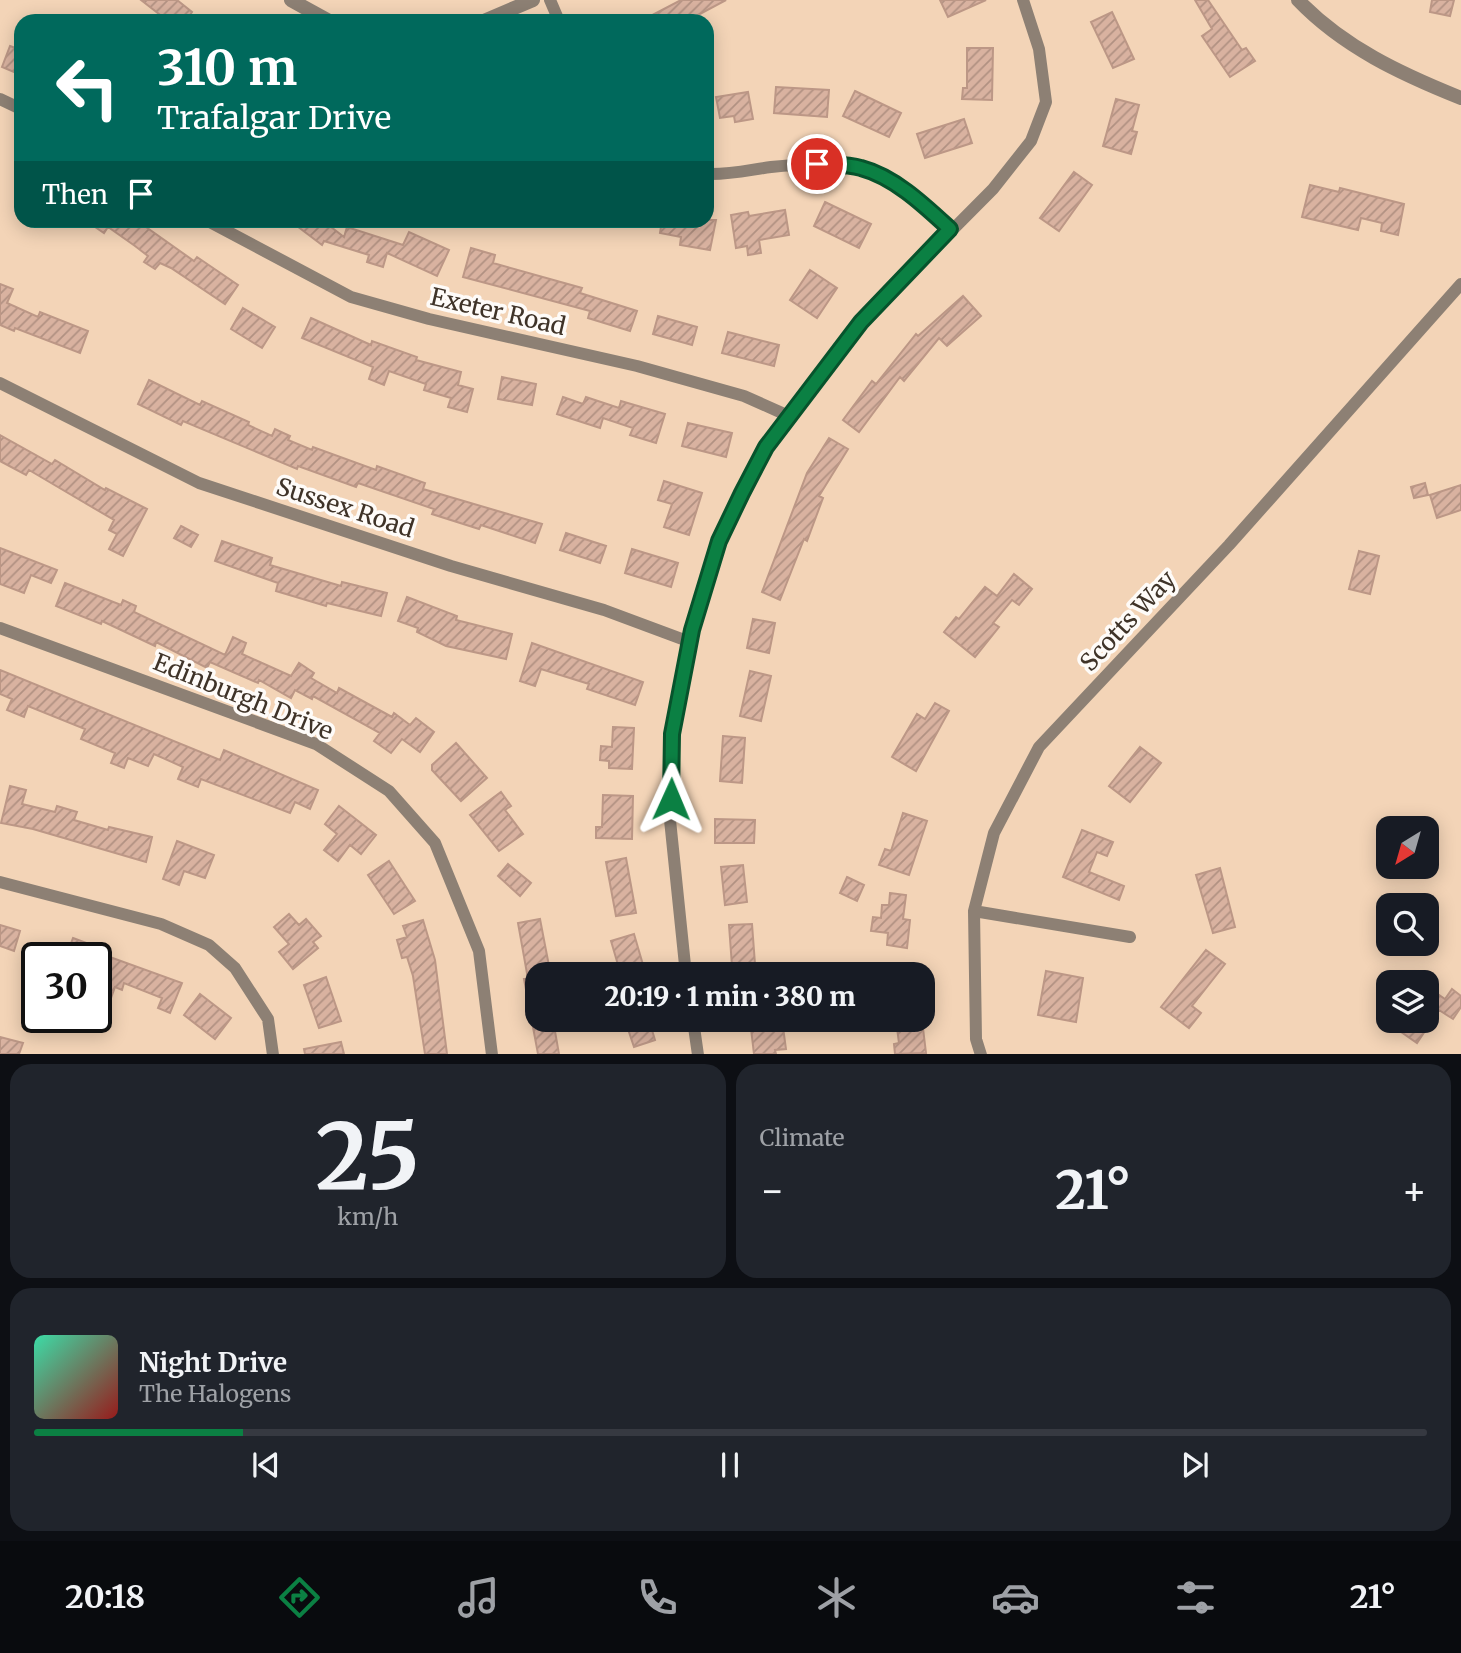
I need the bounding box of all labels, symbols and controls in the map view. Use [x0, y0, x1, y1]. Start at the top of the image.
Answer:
text: 310 m [157, 37, 297, 98]
icon: left [42, 42, 133, 133]
text: Trafalgar Drive [157, 98, 391, 138]
pin [787, 134, 847, 194]
icon: arrive [798, 145, 836, 183]
icon: arrive [122, 175, 160, 213]
text: Then [42, 178, 108, 211]
street label: Exeter Road [427, 281, 569, 342]
street label: Sussex Road [272, 471, 418, 544]
street label: Scotts Way [1073, 564, 1182, 677]
street label: Edinburgh Drive [149, 646, 338, 747]
position arrow [634, 762, 708, 836]
north arrow [1376, 816, 1438, 878]
map controls [1376, 816, 1439, 1033]
button: search [1376, 893, 1439, 956]
speed limit sign: 30 [21, 942, 112, 1033]
button: layers [1376, 970, 1439, 1033]
text: 20:19 · 1 min · 380 m [604, 980, 856, 1013]
text: 25 [316, 1099, 420, 1214]
text: Climate [760, 1123, 845, 1152]
text: 21° [1055, 1158, 1131, 1223]
text: − [760, 1167, 785, 1214]
text: + [1402, 1167, 1427, 1214]
text: km/h [337, 1202, 398, 1231]
text: Night Drive [139, 1346, 287, 1379]
text: The Halogens [139, 1379, 291, 1408]
icon: previous [247, 1446, 285, 1484]
icon: pause [711, 1446, 749, 1484]
icon: next [1176, 1446, 1214, 1484]
icon: directions [275, 1573, 324, 1622]
icon: music [454, 1573, 503, 1622]
icon: phone [633, 1573, 682, 1622]
icon: climate [812, 1573, 861, 1622]
icon: car [991, 1573, 1040, 1622]
icon: filters [1171, 1573, 1220, 1622]
text: 20:18 [65, 1577, 145, 1617]
text: 21° [1350, 1577, 1396, 1617]

